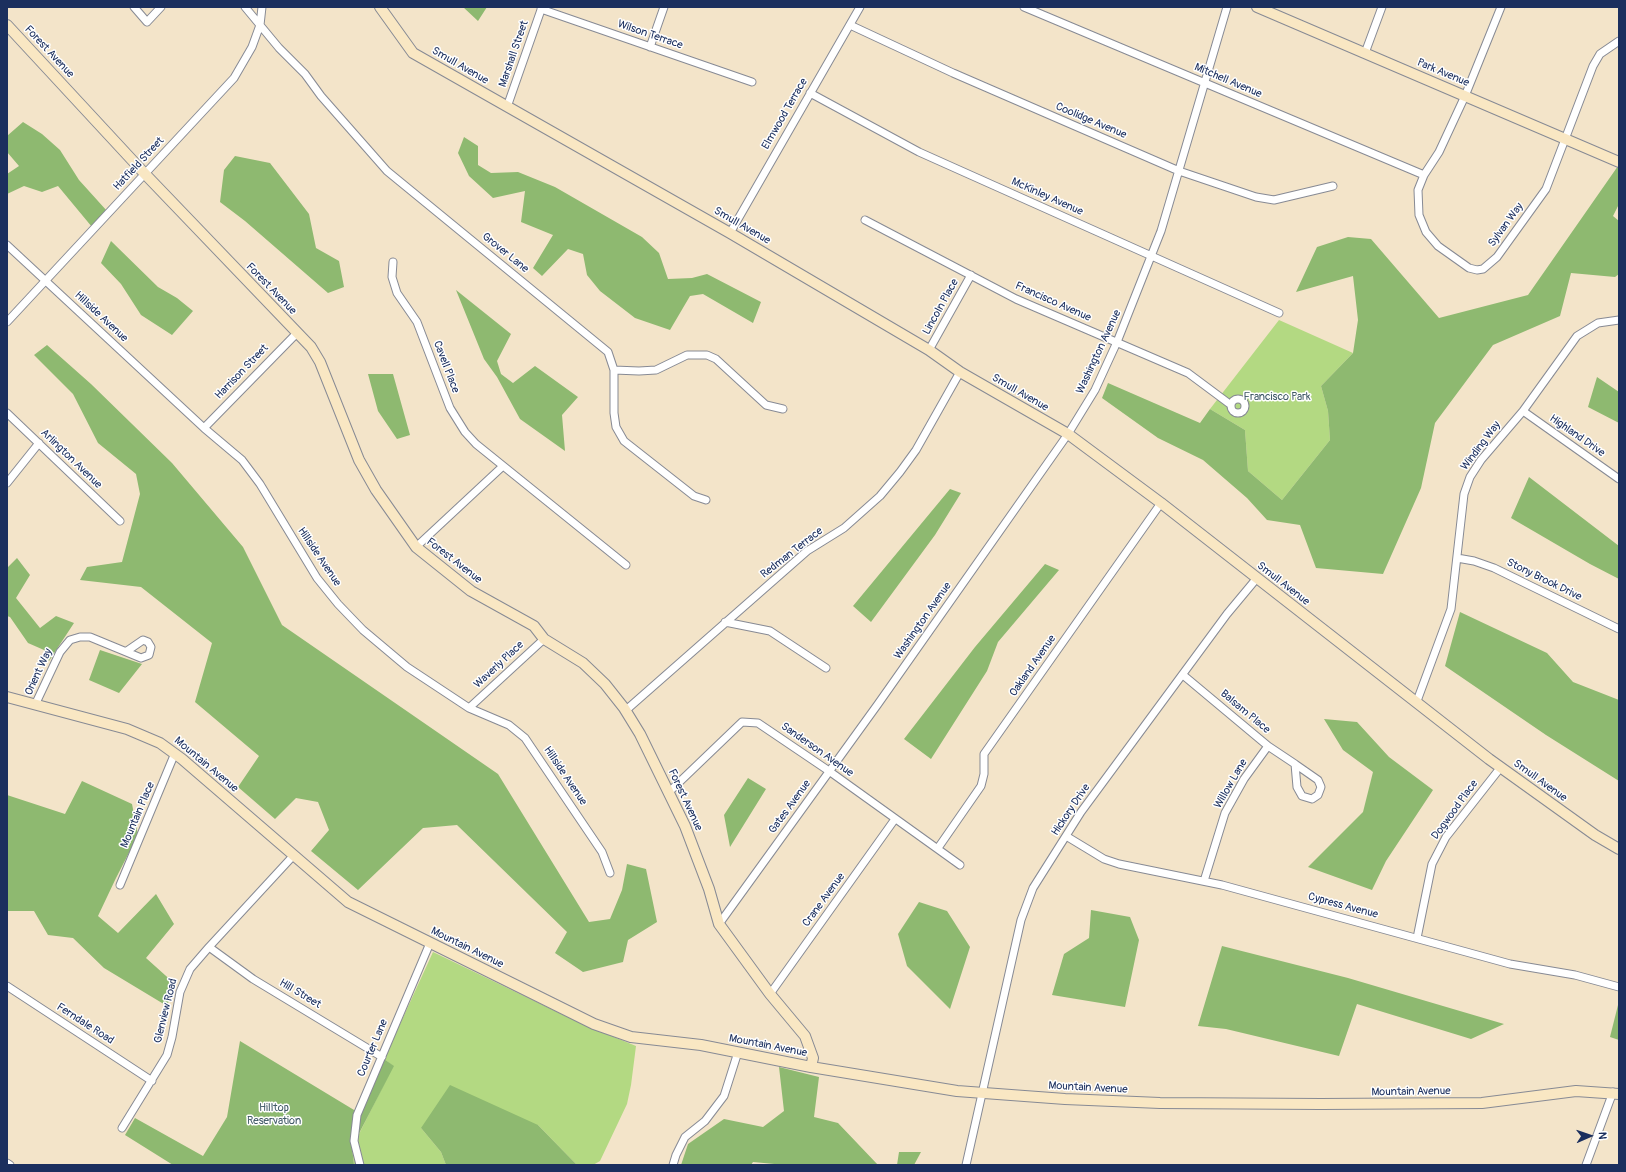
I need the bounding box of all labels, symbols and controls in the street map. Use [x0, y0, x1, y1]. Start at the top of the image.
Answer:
street label: Wilson Terrace [616, 18, 684, 52]
street label: Marshall Street [496, 19, 532, 89]
street label: Forest Avenue [21, 23, 77, 81]
street label: Smull Avenue [429, 44, 491, 88]
street label: Park Avenue [1415, 56, 1471, 90]
street label: Mitchell Avenue [1192, 61, 1264, 101]
street label: Elmwood Terrace [759, 76, 811, 152]
street label: Coolidge Avenue [1054, 100, 1128, 142]
street label: Hatfield Street [111, 135, 167, 193]
street label: McKinley Avenue [1009, 175, 1085, 219]
street label: Sylvan Way [1486, 200, 1526, 250]
street label: Smull Avenue [711, 204, 773, 248]
street label: Grover Lane [479, 230, 531, 276]
street label: Forest Avenue [243, 260, 299, 318]
street label: Lincoln Place [920, 277, 962, 337]
street label: Francisco Avenue [1013, 279, 1093, 325]
street label: Hillside Avenue [72, 289, 130, 345]
street label: Washington Avenue [1074, 308, 1124, 396]
street label: Cavell Place [430, 339, 462, 395]
street label: Harrison Street [213, 342, 271, 402]
street label: Smull Avenue [989, 371, 1051, 415]
park label: Francisco Park [1243, 390, 1311, 404]
street label: Highland Drive [1547, 412, 1607, 460]
street label: Winding Way [1458, 419, 1504, 473]
street label: Arlington Avenue [38, 426, 104, 492]
street label: Hillside Avenue [294, 525, 344, 589]
street label: Redman Terrace [758, 525, 826, 581]
street label: Forest Avenue [424, 535, 484, 587]
street label: Stony Brook Drive [1504, 556, 1584, 604]
street label: Smull Avenue [1254, 559, 1312, 609]
street label: Washington Avenue [892, 580, 954, 662]
street label: Oakland Avenue [1007, 633, 1059, 699]
street label: Waverly Place [471, 639, 527, 691]
street label: Orient Way [22, 646, 56, 698]
street label: Balsam Place [1217, 687, 1273, 737]
street label: Sanderson Avenue [778, 720, 856, 780]
street label: Mountain Avenue [171, 734, 241, 796]
street label: Hillside Avenue [540, 744, 590, 808]
street label: Willow Lane [1212, 757, 1250, 811]
street label: Smull Avenue [1511, 757, 1569, 805]
street label: Forest Avenue [665, 767, 705, 833]
street label: Gates Avenue [766, 778, 814, 836]
street label: Dogwood Place [1429, 778, 1481, 842]
street label: Mountain Place [118, 780, 158, 850]
street label: Hickory Drive [1049, 782, 1093, 838]
street label: Crane Avenue [800, 870, 848, 930]
street label: Cypress Avenue [1307, 890, 1379, 922]
street label: Mountain Avenue [428, 925, 506, 971]
street label: Hill Street [277, 976, 323, 1012]
street label: Glenview Road [152, 977, 180, 1045]
street label: Ferndale Road [54, 1001, 116, 1047]
street label: Courter Lane [355, 1017, 391, 1079]
street label: Mountain Avenue [728, 1032, 808, 1060]
street label: Mountain Avenue [1048, 1079, 1128, 1097]
street label: Mountain Avenue [1371, 1085, 1451, 1099]
park label: Hilltop Reservation [247, 1101, 301, 1127]
north arrow [1570, 1116, 1610, 1156]
text: N [1596, 1132, 1609, 1140]

